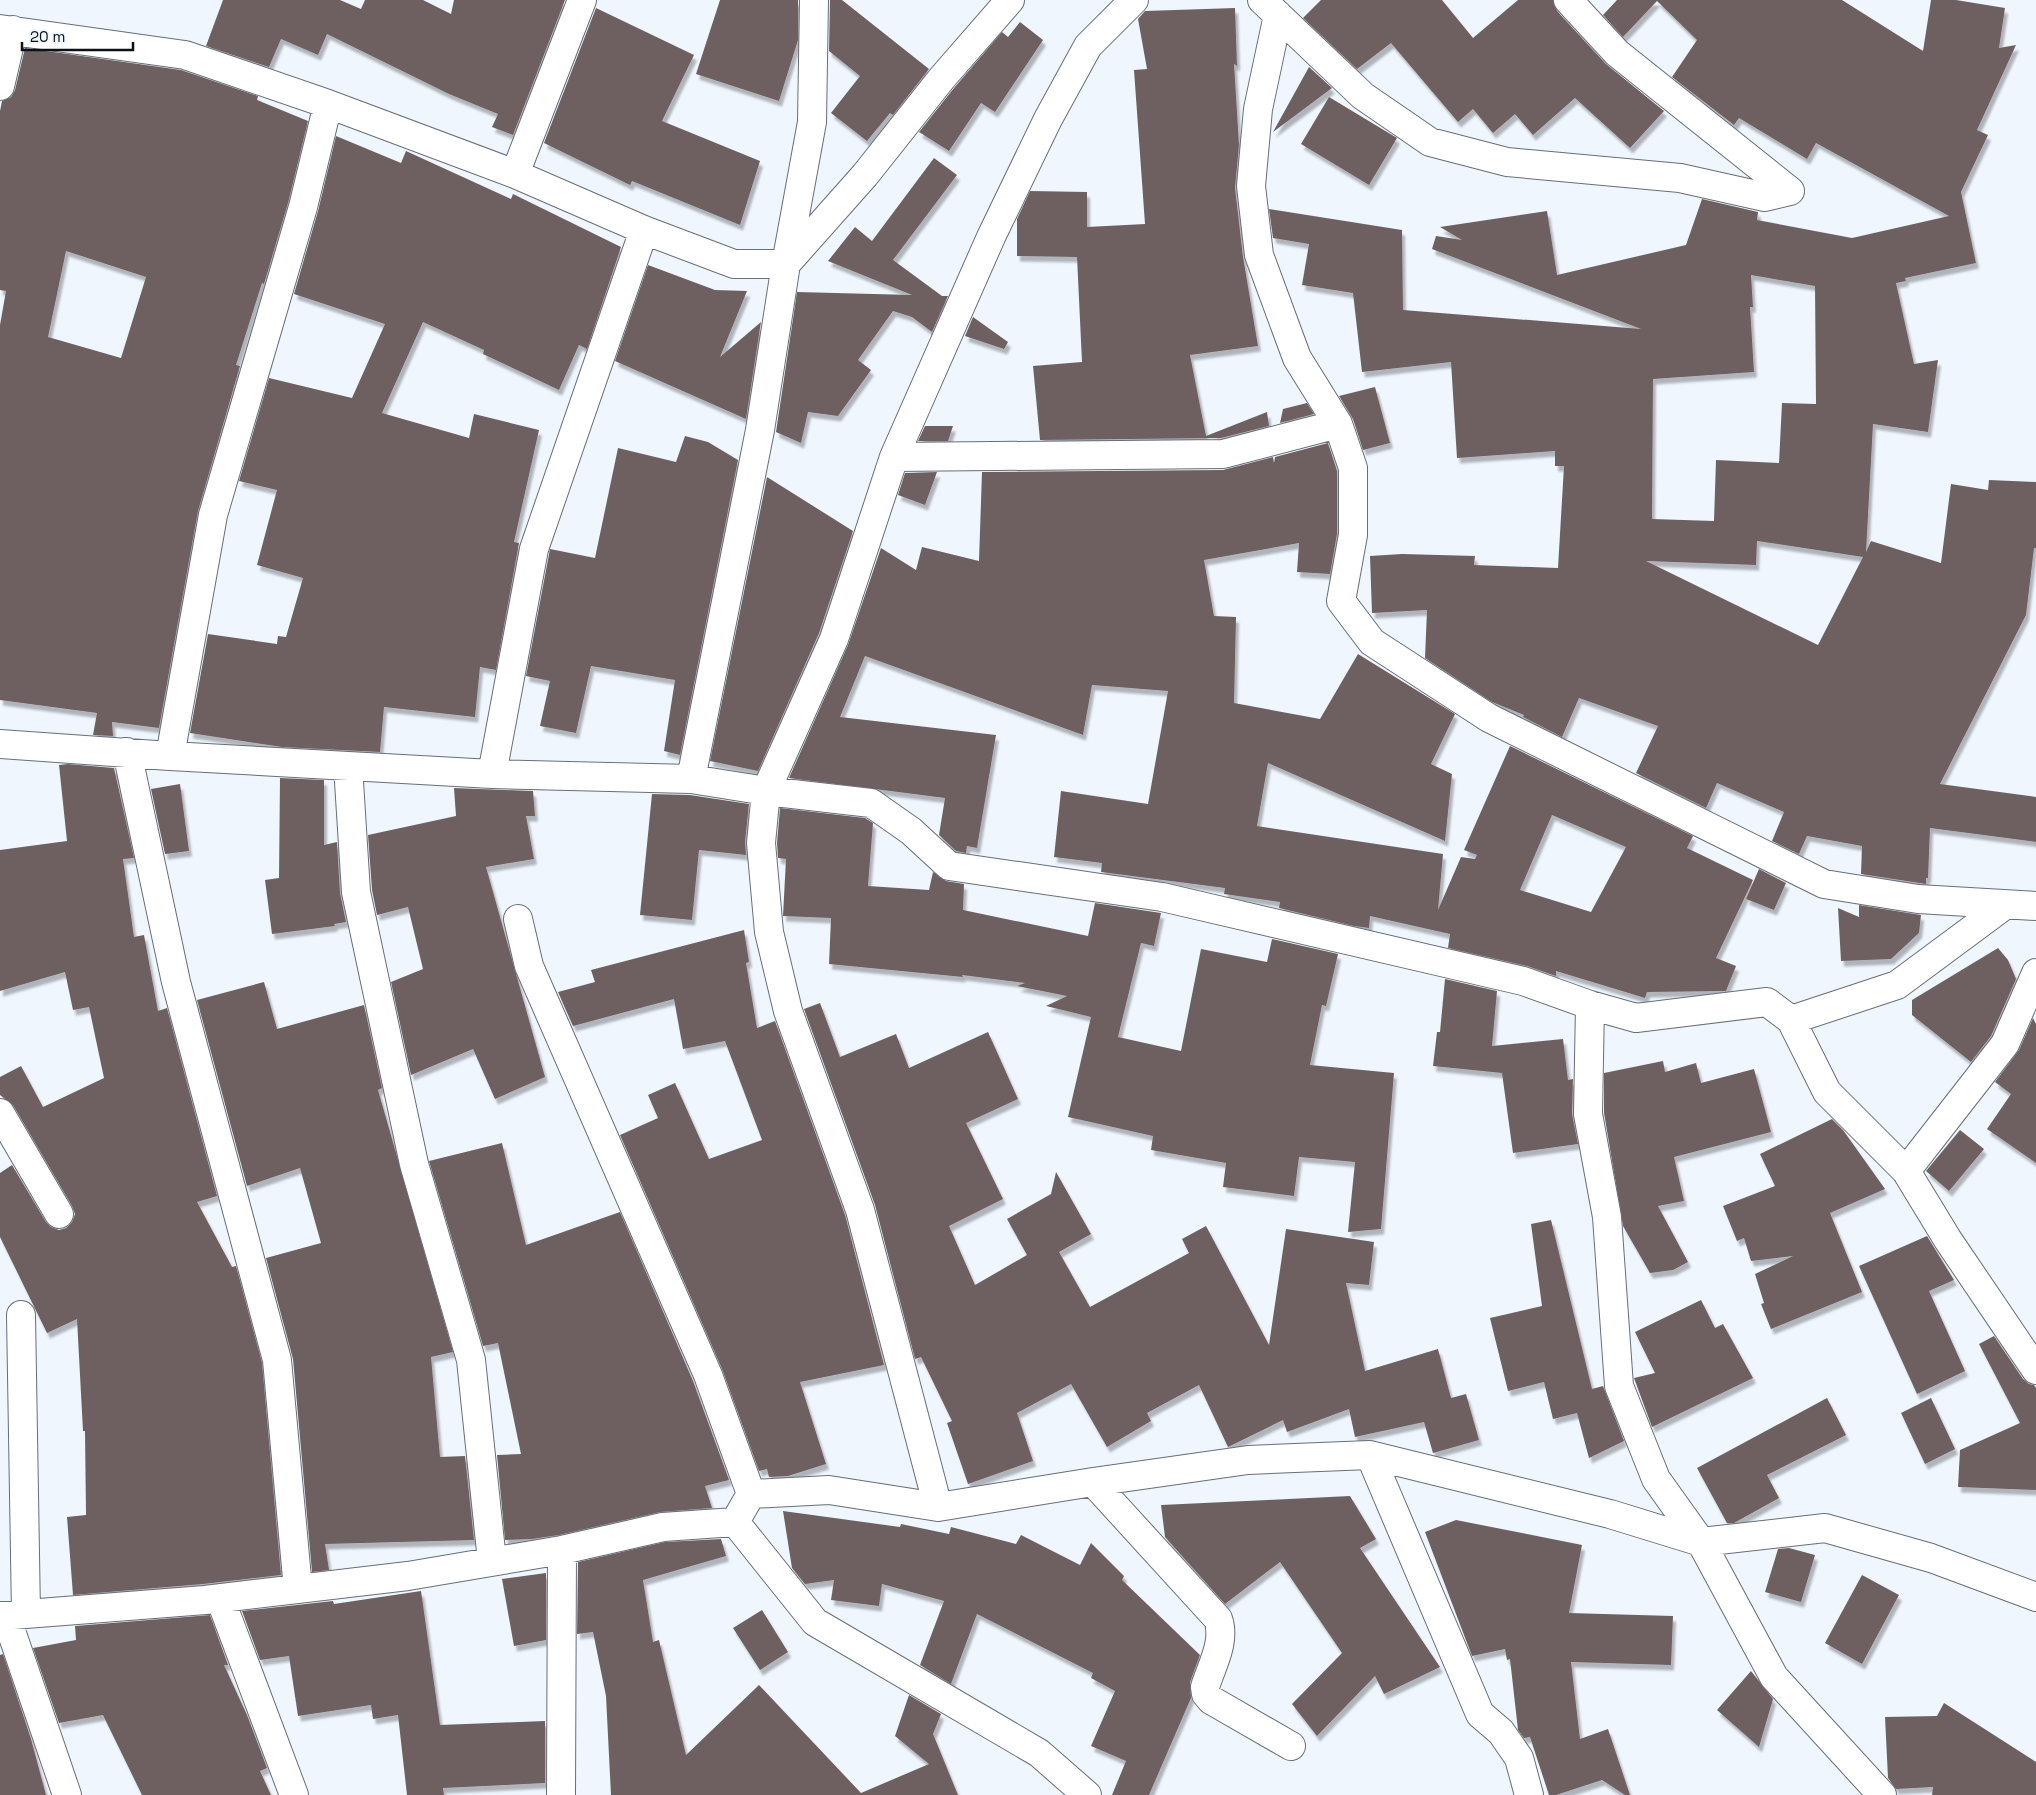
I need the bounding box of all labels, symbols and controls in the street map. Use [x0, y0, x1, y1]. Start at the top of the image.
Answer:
scale bar [22, 20, 134, 52]
text: 20 m [30, 27, 65, 46]

